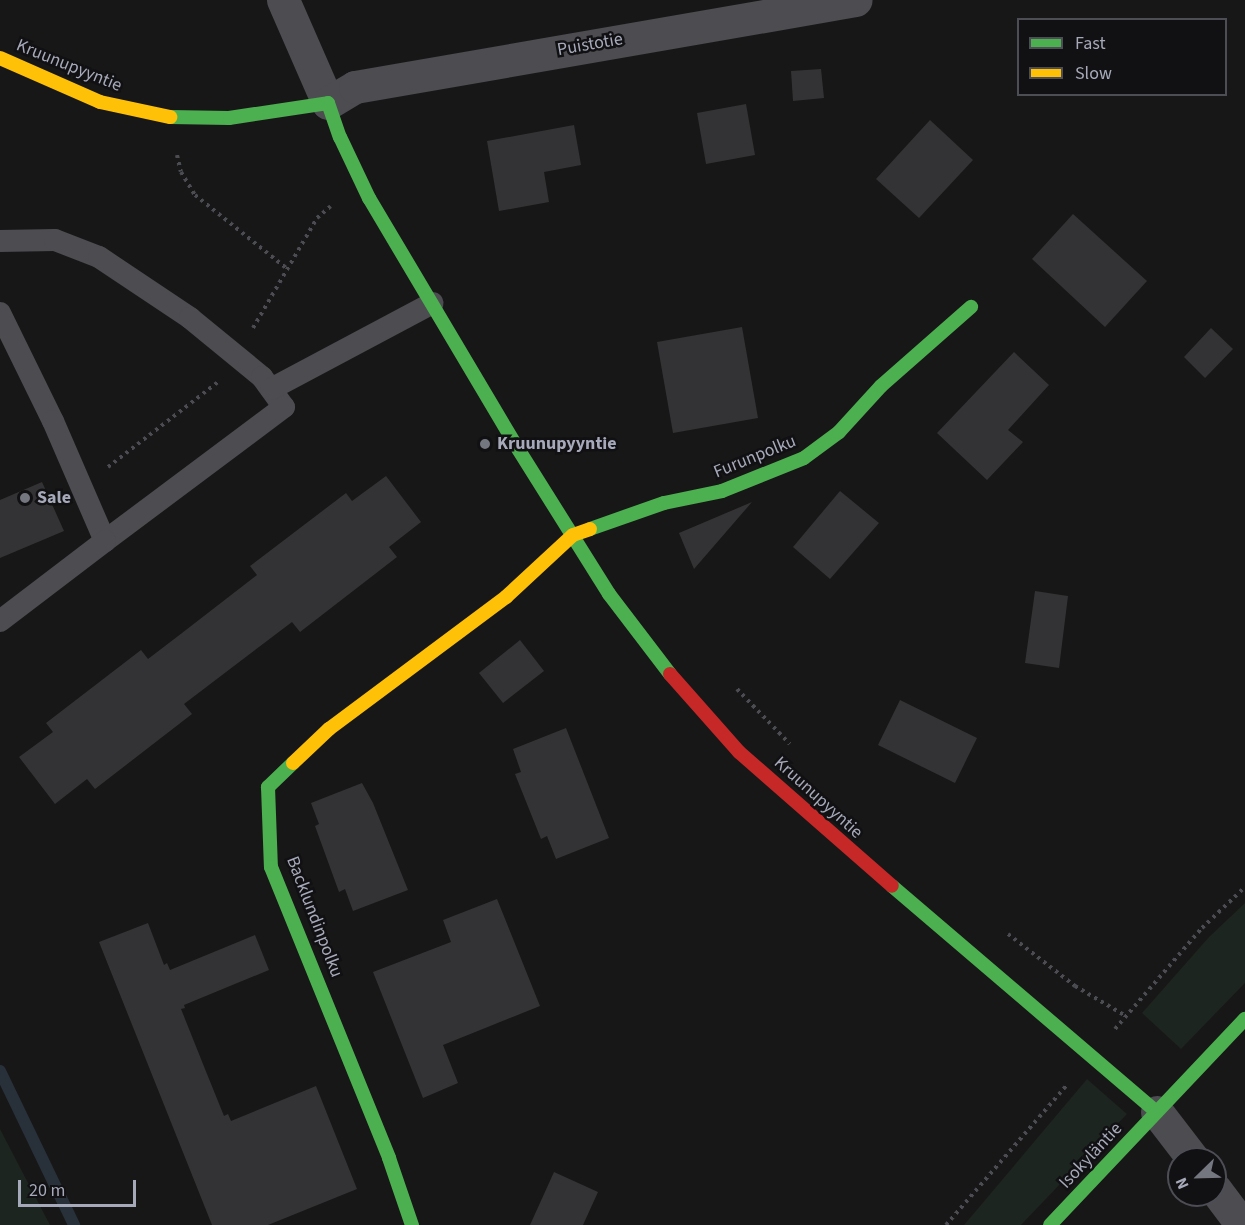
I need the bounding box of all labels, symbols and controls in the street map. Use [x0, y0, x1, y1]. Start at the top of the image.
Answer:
legend [1017, 18, 1227, 96]
street label: Puistotie [555, 29, 625, 61]
text: Fast [1075, 31, 1106, 56]
street label: Kruunupyyntie [13, 35, 125, 97]
text: Slow [1075, 61, 1112, 86]
street label: Furunpolku [711, 431, 799, 483]
place label: Kruunupyyntie [497, 433, 617, 455]
marker: Kruunupyyntie [478, 437, 492, 451]
place label: Sale [37, 487, 71, 509]
marker: Sale [18, 491, 32, 505]
street label: Kruunupyyntie [769, 753, 867, 843]
street label: Backlundinpolku [281, 853, 347, 981]
street label: Isokyläntie [1055, 1119, 1127, 1193]
north arrow [1167, 1147, 1227, 1207]
scale bar [21, 1168, 140, 1206]
text: N [1170, 1174, 1194, 1192]
text: 20 m [29, 1178, 65, 1203]

